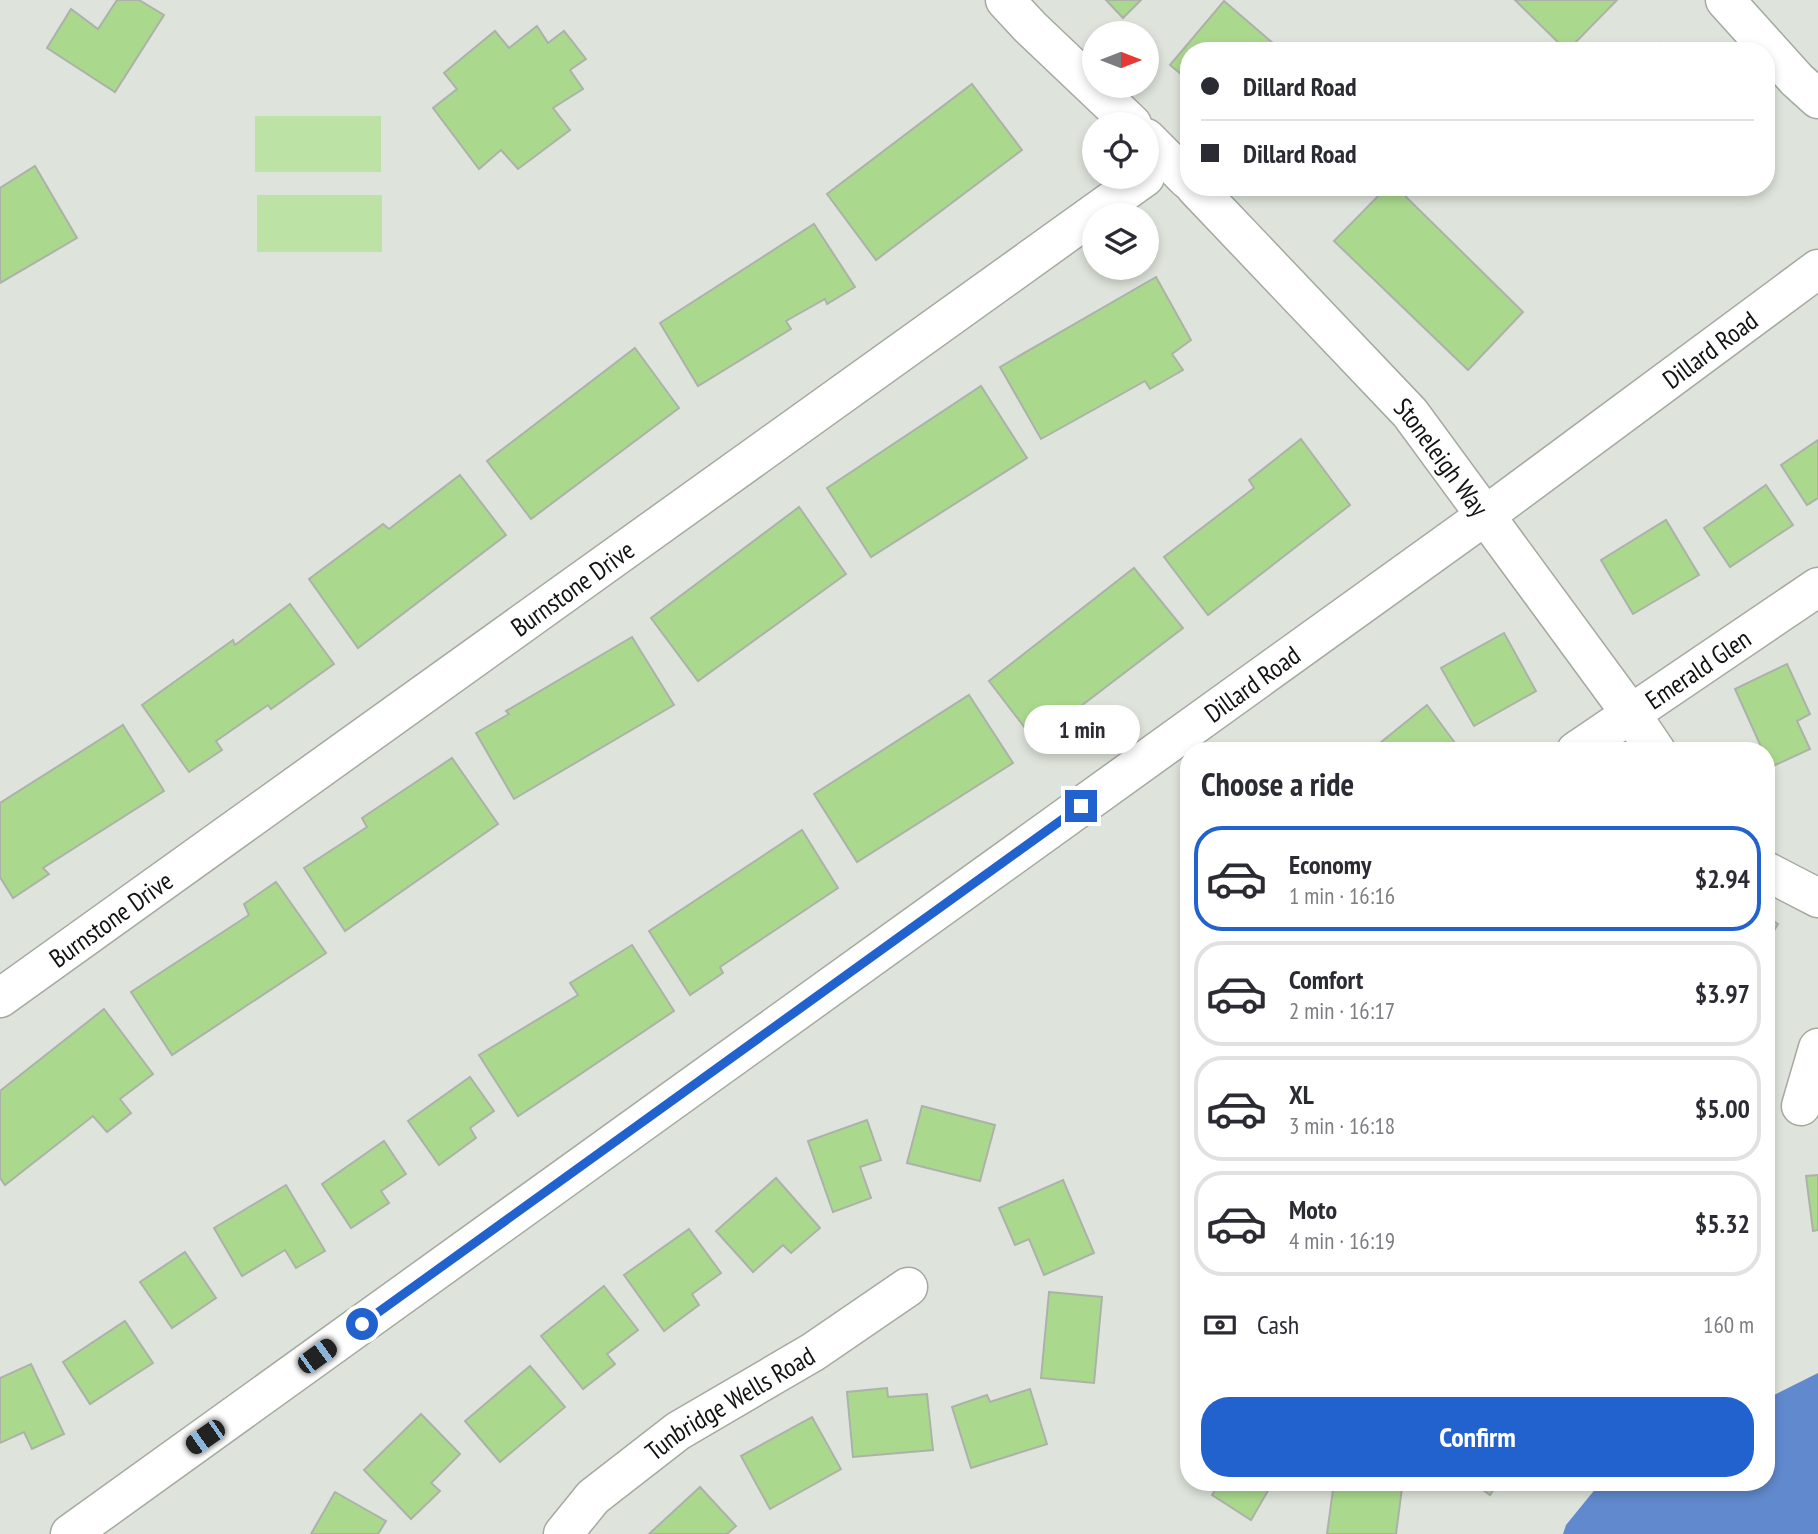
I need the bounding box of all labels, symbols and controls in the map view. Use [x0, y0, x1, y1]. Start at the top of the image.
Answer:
north arrow [1082, 21, 1158, 98]
map controls [1082, 21, 1159, 280]
text: Dillard Road [1243, 70, 1357, 103]
button: locate [1082, 112, 1159, 189]
text: Dillard Road [1243, 137, 1357, 170]
button: layers [1082, 203, 1159, 280]
street label: Dillard Road [1656, 303, 1764, 395]
street label: Stoneleigh Way [1388, 391, 1496, 522]
street label: Burnstone Drive [504, 532, 640, 643]
street label: Emerald Glen [1639, 621, 1757, 716]
street label: Dillard Road [1197, 638, 1306, 729]
callout: 1 min [1023, 704, 1139, 754]
text: 1 min [1059, 715, 1105, 744]
text: Choose a ride [1201, 763, 1354, 805]
route end [1065, 790, 1097, 822]
icon: car [1205, 847, 1268, 910]
text: Economy [1289, 848, 1371, 881]
text: $2.94 [1695, 862, 1750, 895]
street label: Burnstone Drive [42, 863, 179, 974]
text: 1 min · 16:16 [1289, 881, 1395, 910]
icon: car [1205, 962, 1268, 1025]
text: Comfort [1289, 963, 1363, 996]
text: $3.97 [1695, 977, 1750, 1010]
text: 2 min · 16:17 [1289, 996, 1395, 1025]
icon: car [1205, 1077, 1268, 1140]
text: XL [1289, 1078, 1314, 1111]
text: $5.00 [1695, 1092, 1750, 1125]
text: 3 min · 16:18 [1289, 1111, 1395, 1140]
icon: car [1205, 1192, 1268, 1255]
text: Moto [1289, 1193, 1337, 1226]
text: $5.32 [1695, 1207, 1750, 1240]
text: 4 min · 16:19 [1289, 1226, 1395, 1255]
icon: cash [1201, 1306, 1239, 1344]
route start [346, 1308, 378, 1340]
text: Cash [1257, 1308, 1299, 1341]
text: 160 m [1703, 1310, 1754, 1339]
car [294, 1335, 341, 1377]
street label: Tunbridge Wells Road [638, 1338, 820, 1467]
button: Confirm [1201, 1397, 1754, 1477]
car [182, 1416, 229, 1458]

